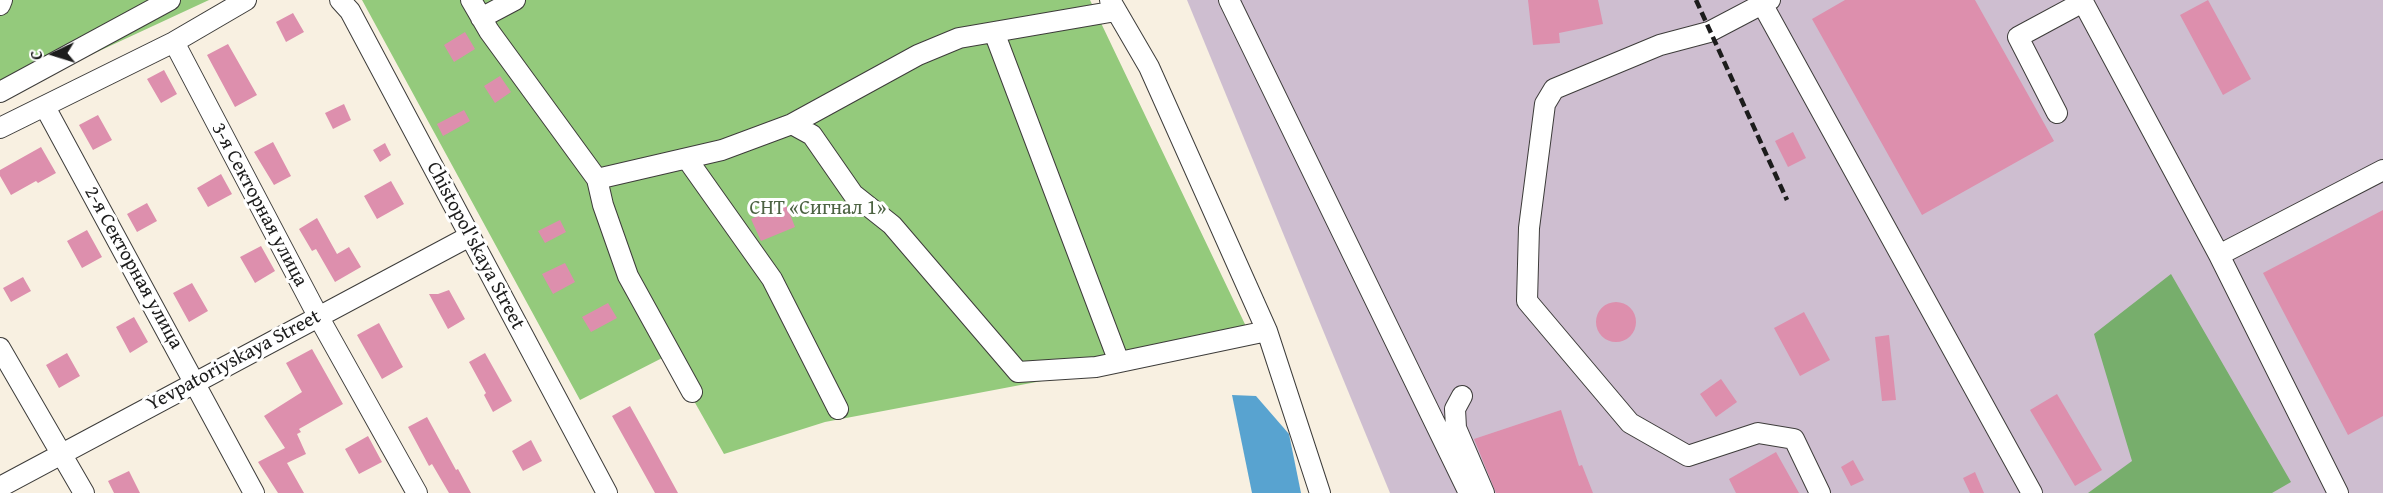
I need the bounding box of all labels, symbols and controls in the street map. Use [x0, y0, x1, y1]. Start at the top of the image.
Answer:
north arrow [24, 24, 84, 84]
text: С [24, 50, 48, 61]
street label: 3-я Секторная улица [206, 119, 312, 291]
street label: Chistopol'skaya Street [421, 158, 529, 334]
street label: 2-я Секторная улица [78, 183, 188, 353]
park label: СНТ «Сигнал 1» [750, 197, 886, 221]
street label: Yevpatoriyskaya Street [143, 305, 325, 417]

